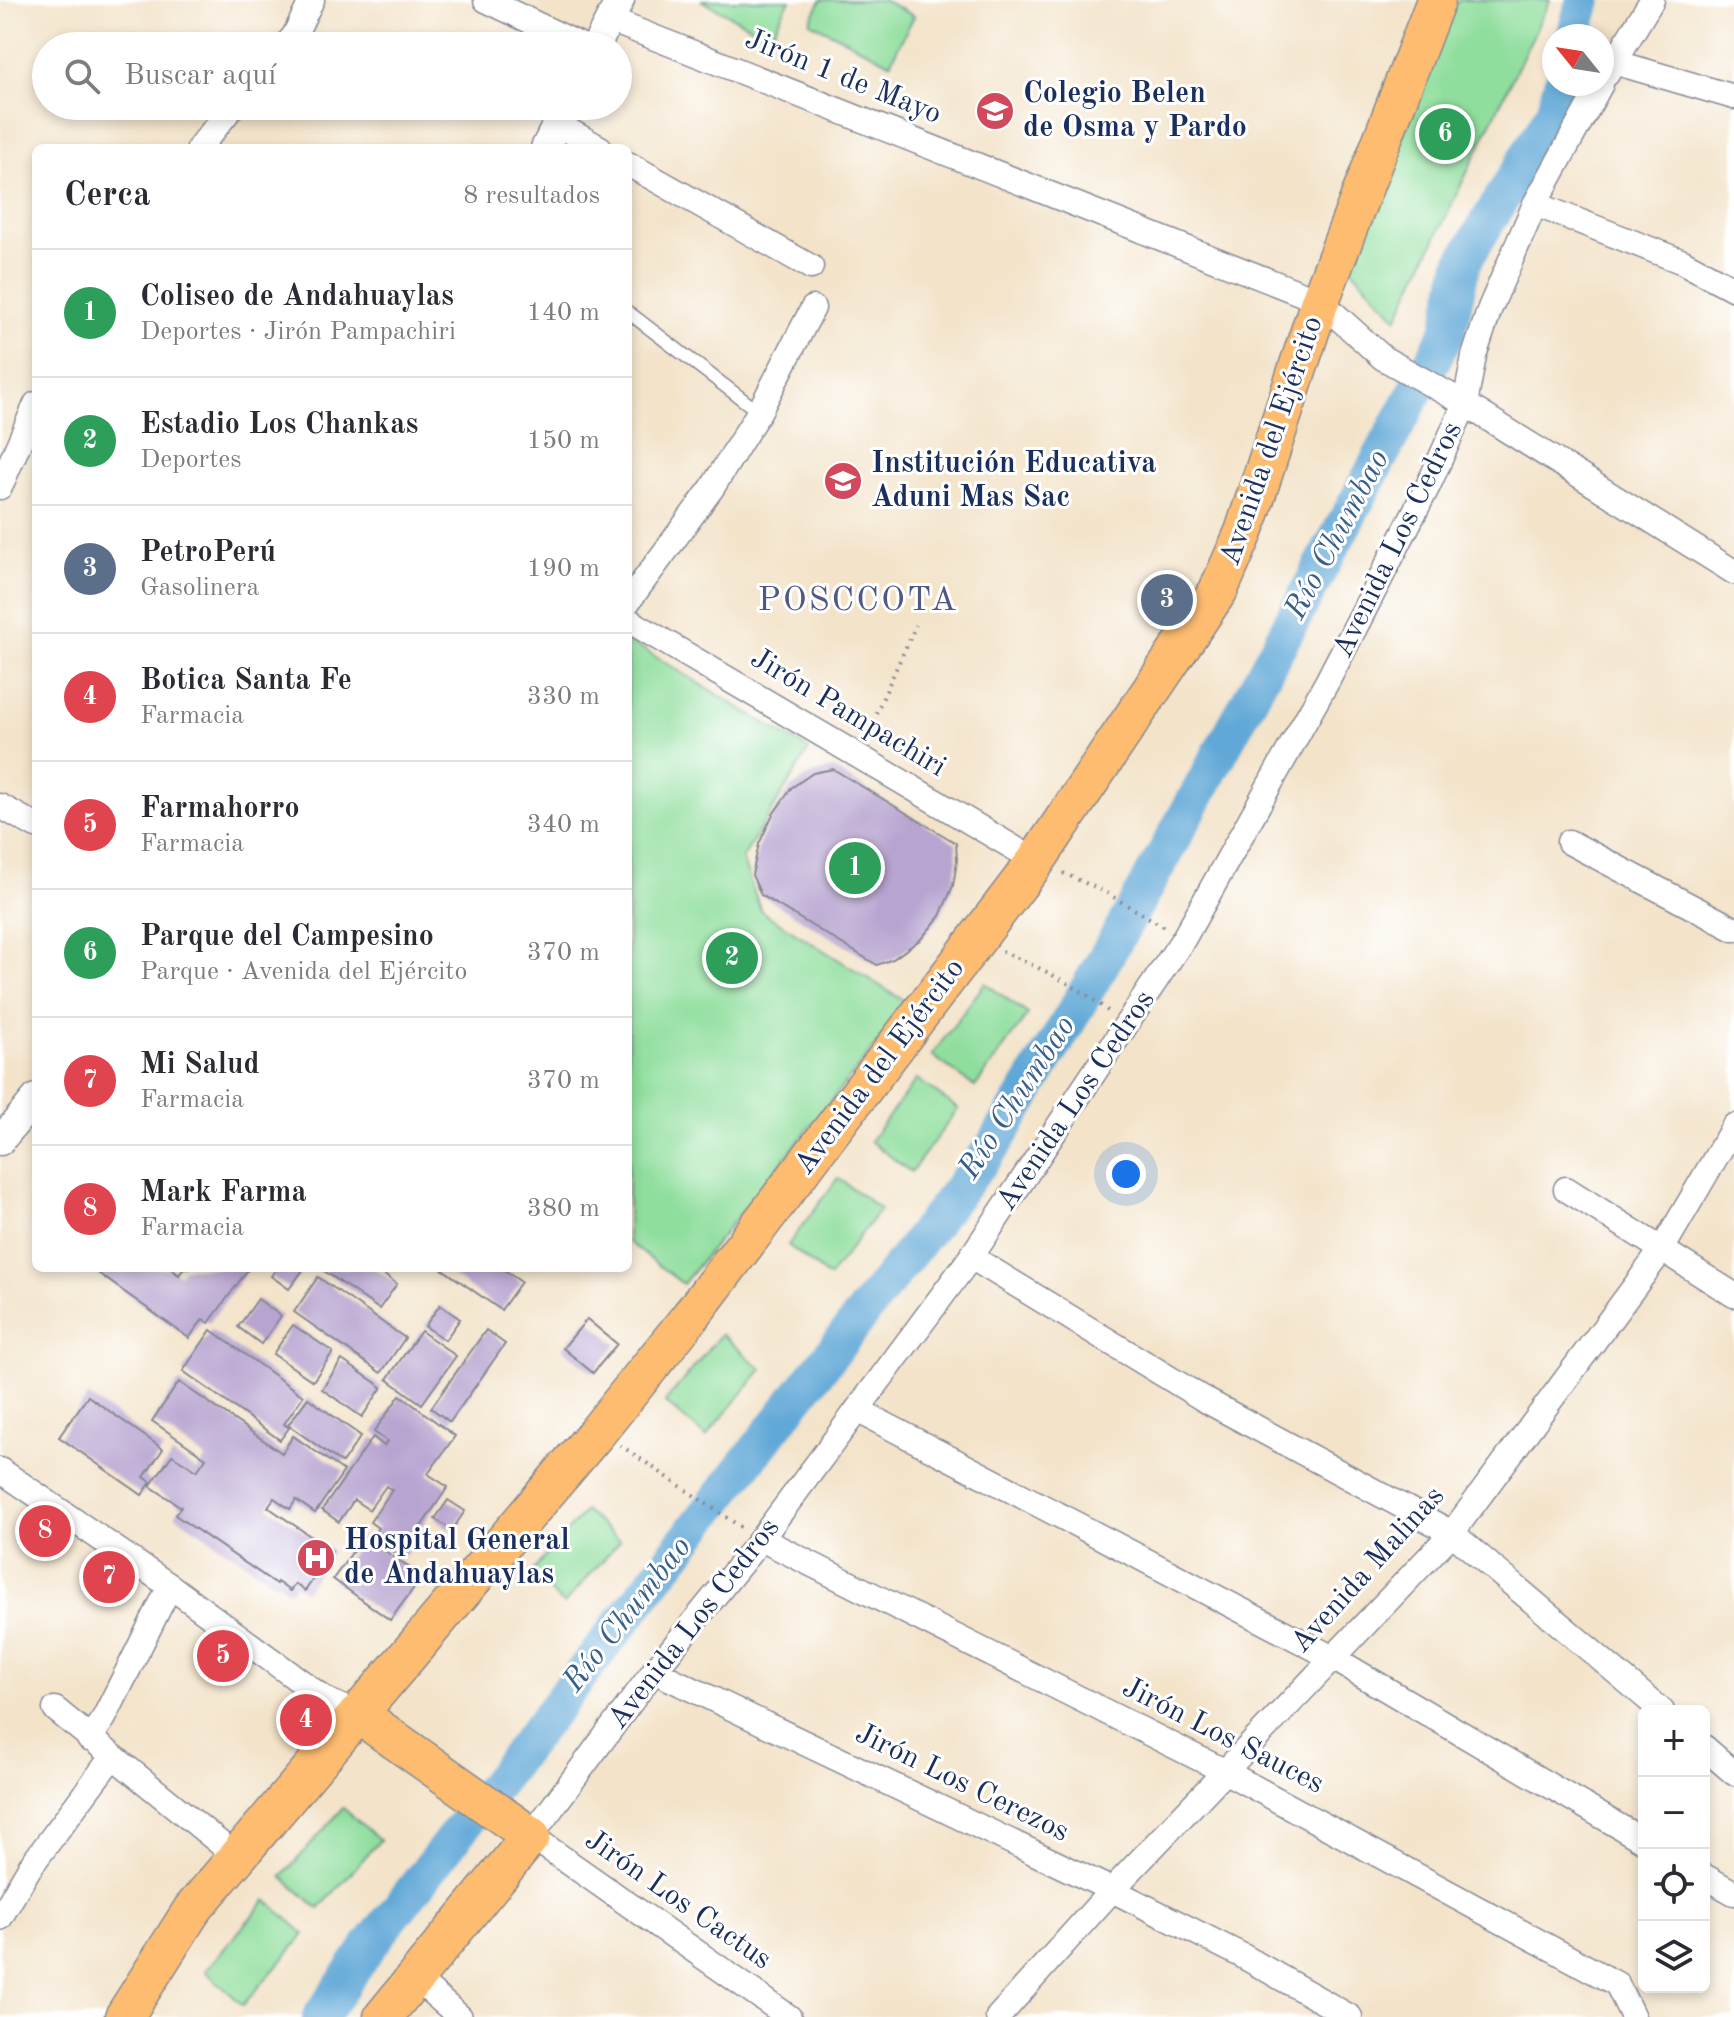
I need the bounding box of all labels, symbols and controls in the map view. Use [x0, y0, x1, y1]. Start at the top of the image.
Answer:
street label: Jirón 1 de Mayo [741, 24, 945, 130]
north arrow [1542, 24, 1614, 96]
search box [32, 32, 632, 120]
icon: search [60, 54, 104, 98]
text: Buscar aquí [124, 61, 276, 91]
place label: Colegio Belen de Osma y Pardo [1023, 79, 1247, 143]
school or university icon: Colegio Belen de Osma y Pardo [974, 90, 1016, 132]
pin: 6 [1419, 104, 1471, 164]
text: Cerca [64, 179, 150, 213]
text: 8 resultados [463, 183, 600, 209]
text: Coliseo de Andahuaylas [140, 282, 454, 312]
text: 1 [82, 300, 98, 326]
text: 140 m [527, 300, 600, 326]
street label: Avenida del Ejército [1215, 313, 1329, 569]
text: Deportes · Jirón Pampachiri [140, 319, 456, 345]
text: Estadio Los Chankas [140, 410, 418, 440]
street label: Avenida Los Cedros [1328, 417, 1468, 663]
text: 2 [82, 428, 98, 454]
text: 150 m [527, 428, 600, 454]
water label: Río Chumbao [1280, 445, 1396, 626]
text: Deportes [140, 447, 242, 473]
place label: Institución Educativa Aduni Mas Sac [871, 449, 1156, 513]
school or university icon: Institución Educativa Aduni Mas Sac [822, 460, 864, 502]
text: PetroPerú [140, 538, 276, 568]
text: 3 [82, 556, 98, 582]
text: 190 m [527, 556, 600, 582]
pin: 3 [1141, 570, 1193, 630]
text: Gasolinera [140, 575, 259, 601]
district label: POSCCOTA [758, 584, 958, 618]
street label: Jirón Pampachiri [745, 643, 951, 783]
text: Botica Santa Fe [140, 666, 352, 696]
text: 4 [82, 684, 98, 710]
text: 330 m [527, 684, 600, 710]
text: Farmacia [140, 703, 244, 729]
text: Farmahorro [140, 794, 300, 824]
text: 5 [82, 812, 98, 838]
text: 340 m [527, 812, 600, 838]
text: Farmacia [140, 831, 244, 857]
pin: 1 [829, 838, 881, 898]
text: Parque del Campesino [140, 922, 434, 952]
pin: 2 [706, 928, 758, 988]
text: 6 [82, 940, 98, 966]
text: 370 m [527, 940, 600, 966]
street label: Avenida del Ejército [789, 954, 971, 1180]
text: Parque · Avenida del Ejército [140, 959, 467, 985]
street label: Avenida Los Cedros [991, 985, 1161, 1217]
water label: Río Chumbao [953, 1011, 1082, 1186]
text: Mi Salud [140, 1050, 260, 1080]
text: 7 [82, 1068, 98, 1094]
text: 370 m [527, 1068, 600, 1094]
text: Farmacia [140, 1087, 244, 1113]
your location [1106, 1154, 1146, 1194]
text: Mark Farma [140, 1178, 307, 1208]
text: 8 [82, 1196, 98, 1222]
text: 380 m [527, 1196, 600, 1222]
text: Farmacia [140, 1215, 244, 1241]
street label: Avenida Malinas [1286, 1481, 1450, 1659]
pin: 8 [19, 1501, 71, 1561]
street label: Avenida Los Cedros [603, 1513, 785, 1735]
place label: Hospital General de Andahuaylas [344, 1526, 570, 1590]
water label: Río Chumbao [557, 1532, 698, 1699]
hospital icon: Hospital General de Andahuaylas [295, 1537, 337, 1579]
pin: 7 [83, 1547, 135, 1607]
pin: 5 [197, 1626, 249, 1686]
street label: Jirón Los Sauces [1117, 1672, 1329, 1800]
pin: 4 [280, 1690, 332, 1750]
map controls [1638, 1705, 1710, 1993]
button: + [1638, 1705, 1710, 1777]
street label: Jirón Los Cerezos [850, 1718, 1074, 1848]
button: − [1638, 1777, 1710, 1849]
street label: Jirón Los Cactus [579, 1825, 777, 1975]
button: locate [1638, 1849, 1710, 1921]
button: layers [1638, 1921, 1710, 1993]

